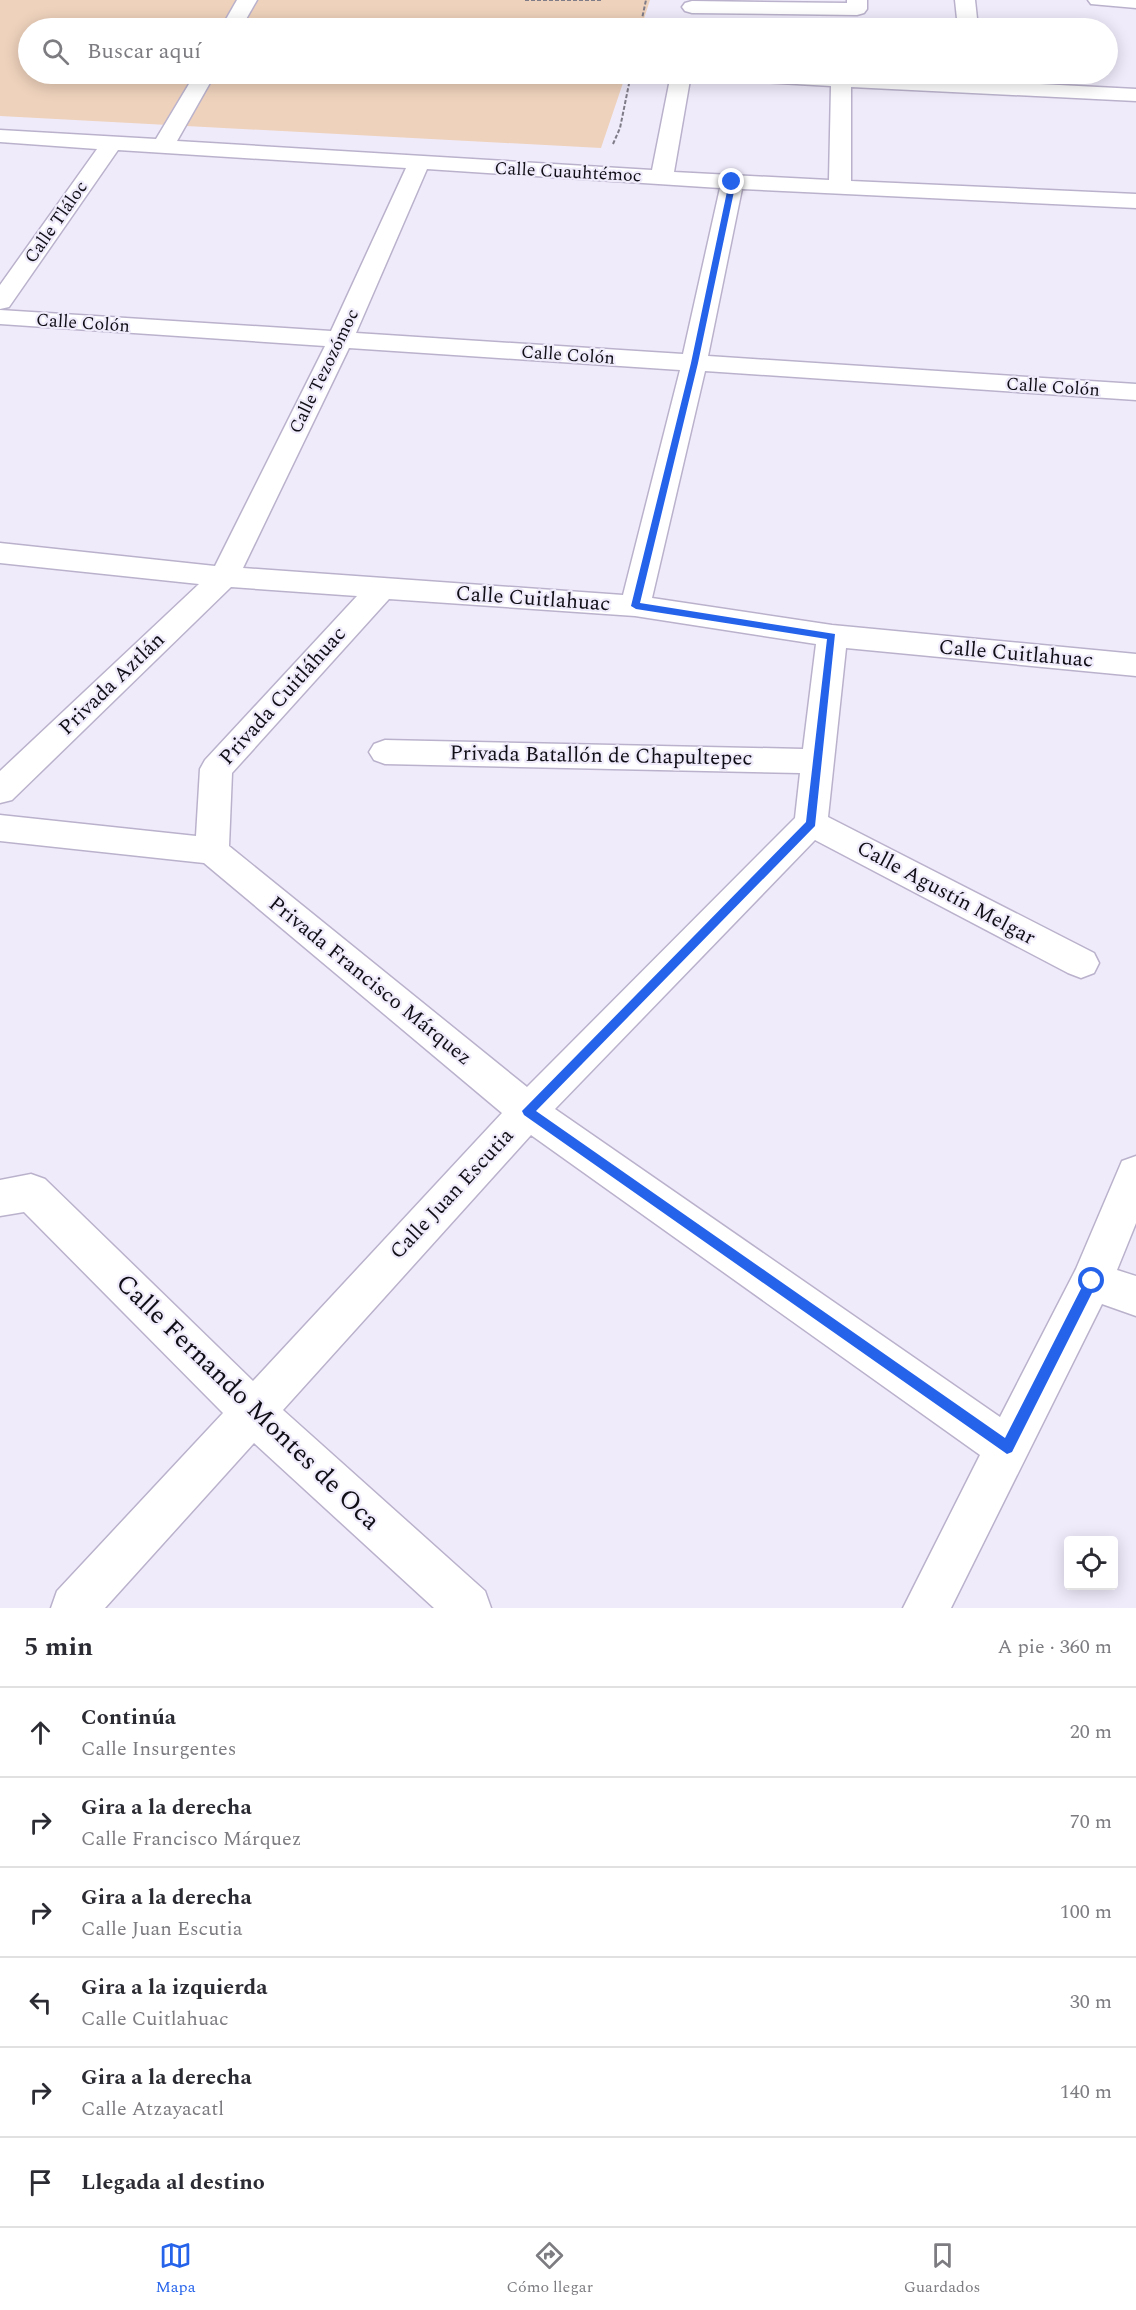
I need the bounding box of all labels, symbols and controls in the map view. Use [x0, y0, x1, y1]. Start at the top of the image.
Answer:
search box [18, 18, 1118, 84]
icon: search [39, 35, 72, 68]
text: Buscar aquí [87, 35, 201, 68]
street label: Calle Cuauhtémoc [494, 155, 642, 189]
route end [718, 168, 744, 194]
street label: Calle Tláloc [18, 175, 94, 269]
street label: Calle Tezozómoc [282, 304, 366, 438]
street label: Calle Colón [35, 306, 131, 340]
street label: Calle Colón [520, 338, 616, 372]
street label: Calle Colón [1005, 370, 1101, 404]
street label: Calle Cuitlahuac [455, 578, 611, 620]
street label: Privada Cuitláhuac [212, 619, 354, 773]
street label: Privada Aztlán [52, 625, 172, 743]
street label: Calle Cuitlahuac [937, 631, 1095, 677]
street label: Privada Batallón de Chapultepec [449, 737, 753, 775]
street label: Calle Agustín Melgar [851, 832, 1041, 954]
street label: Privada Francisco Márquez [261, 889, 479, 1073]
street label: Calle Juan Escutia [382, 1121, 522, 1267]
street label: Calle Fernando Montes de Oca [106, 1264, 390, 1540]
route start [1078, 1267, 1104, 1293]
map controls [1064, 1536, 1118, 1590]
button: locate [1064, 1536, 1118, 1590]
text: 5 min [24, 1627, 93, 1667]
text: A pie · 360 m [998, 1632, 1112, 1662]
text: Continúa [81, 1701, 176, 1734]
icon: ahead [24, 1716, 57, 1749]
text: 20 m [1070, 1717, 1112, 1747]
text: Calle Insurgentes [81, 1734, 236, 1764]
text: Gira a la derecha [81, 1791, 252, 1824]
icon: right [24, 1806, 57, 1839]
text: 70 m [1070, 1807, 1112, 1837]
text: Calle Francisco Márquez [81, 1824, 301, 1854]
text: Gira a la derecha [81, 1881, 252, 1914]
icon: right [24, 1896, 57, 1929]
text: 100 m [1060, 1897, 1112, 1927]
text: Calle Juan Escutia [81, 1914, 242, 1944]
text: Gira a la izquierda [81, 1971, 268, 2004]
icon: left [24, 1986, 57, 2019]
text: 30 m [1070, 1987, 1112, 2017]
text: Calle Cuitlahuac [81, 2004, 229, 2034]
text: Gira a la derecha [81, 2061, 252, 2094]
icon: right [24, 2076, 57, 2109]
text: 140 m [1060, 2077, 1112, 2107]
text: Calle Atzayacatl [81, 2094, 224, 2124]
icon: arrive [24, 2166, 57, 2199]
text: Llegada al destino [81, 2166, 265, 2199]
tab: Mapa [155, 2239, 196, 2299]
tab: Cómo llegar [506, 2239, 593, 2299]
tab: Guardados [904, 2239, 981, 2299]

